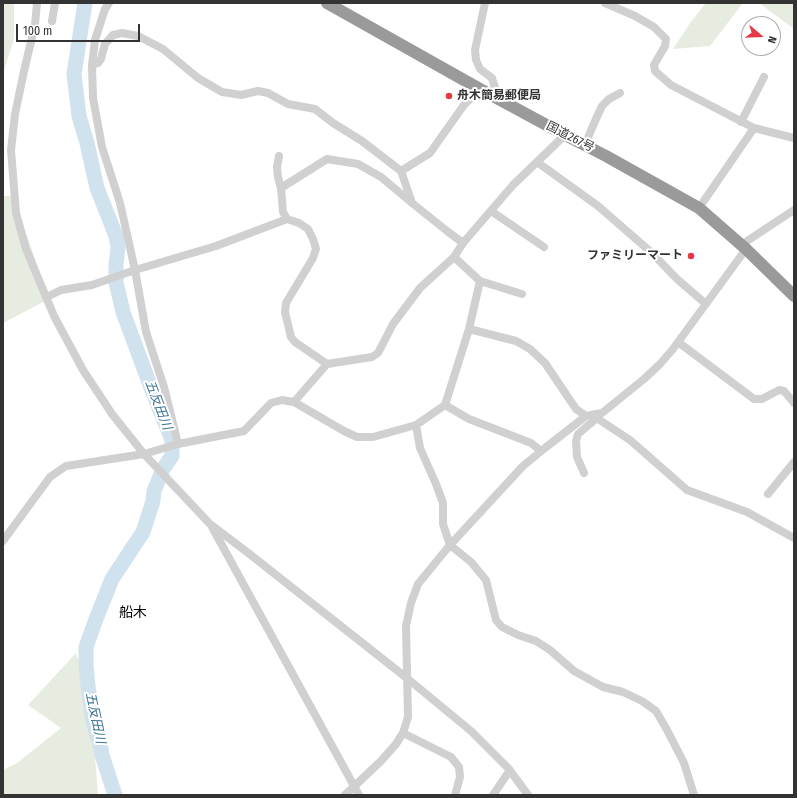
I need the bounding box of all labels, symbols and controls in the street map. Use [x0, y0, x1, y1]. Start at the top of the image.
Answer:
scale bar [18, 16, 142, 42]
north arrow [741, 16, 781, 56]
text: 100 m [23, 24, 52, 38]
text: N [765, 35, 779, 45]
place label: 舟木簡易郵便局 [457, 89, 541, 103]
marker: 舟木簡易郵便局 [444, 91, 454, 101]
street label: 国道267号 [544, 119, 596, 155]
place label: ファミリーマート [587, 249, 683, 263]
marker: ファミリーマート [686, 251, 696, 261]
water label: 五反田川 [141, 378, 175, 432]
district label: 船木 [119, 605, 147, 621]
water label: 五反田川 [82, 691, 108, 745]

